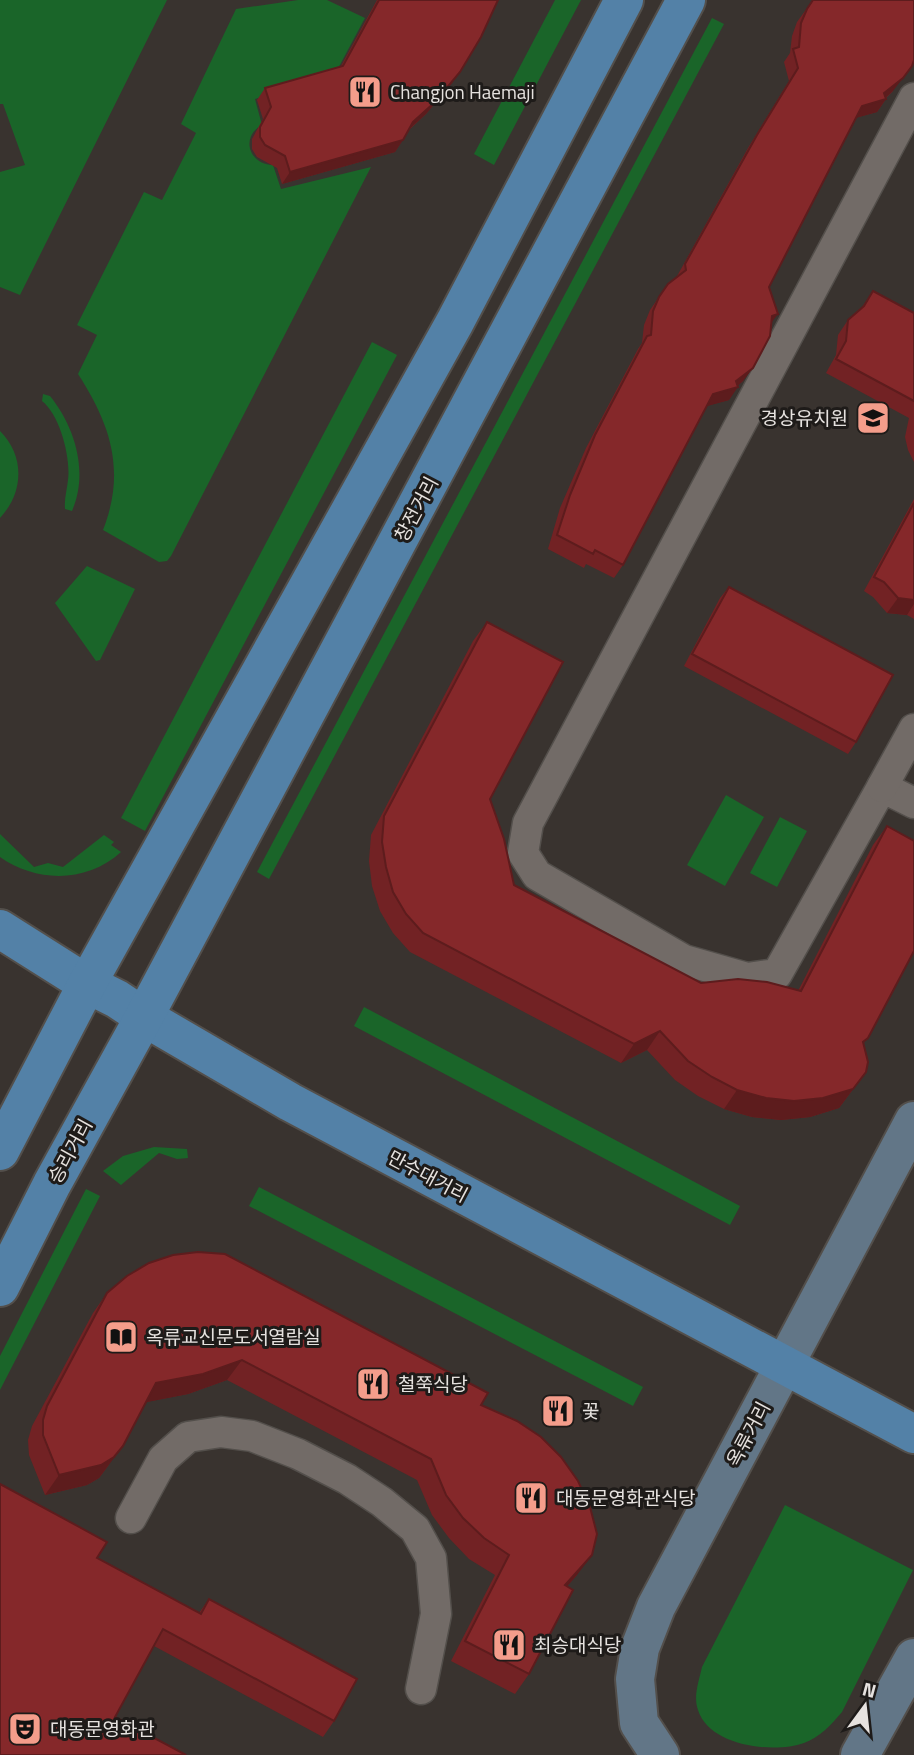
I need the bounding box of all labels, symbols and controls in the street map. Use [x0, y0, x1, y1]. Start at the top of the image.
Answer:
restaurant icon: Changjon Haemaji [346, 73, 384, 111]
place label: Changjon Haemaji [390, 77, 535, 106]
school or university icon: 경상유치원 [854, 399, 892, 437]
place label: 경상유치원 [761, 403, 848, 432]
street label: 창전거리 [386, 471, 445, 546]
street label: 승리거리 [40, 1113, 99, 1188]
street label: 만수대거리 [383, 1142, 474, 1209]
library icon: 옥류교신문도서열람실 [102, 1318, 140, 1356]
place label: 옥류교신문도서열람실 [146, 1322, 321, 1351]
restaurant icon: 철쭉식당 [354, 1365, 392, 1403]
place label: 철쭉식당 [398, 1369, 468, 1398]
restaurant icon: 꽃 [539, 1392, 577, 1430]
place label: 꽃 [582, 1396, 599, 1425]
street label: 옥류거리 [718, 1396, 777, 1471]
restaurant icon: 대동문영화관식당 [512, 1479, 550, 1517]
place label: 대동문영화관식당 [556, 1483, 696, 1512]
restaurant icon: 최승대식당 [490, 1626, 528, 1664]
place label: 최승대식당 [534, 1630, 621, 1659]
north arrow [830, 1671, 900, 1741]
text: N [859, 1673, 880, 1705]
theatre icon: 대동문영화관 [6, 1710, 44, 1748]
place label: 대동문영화관 [50, 1714, 155, 1743]

